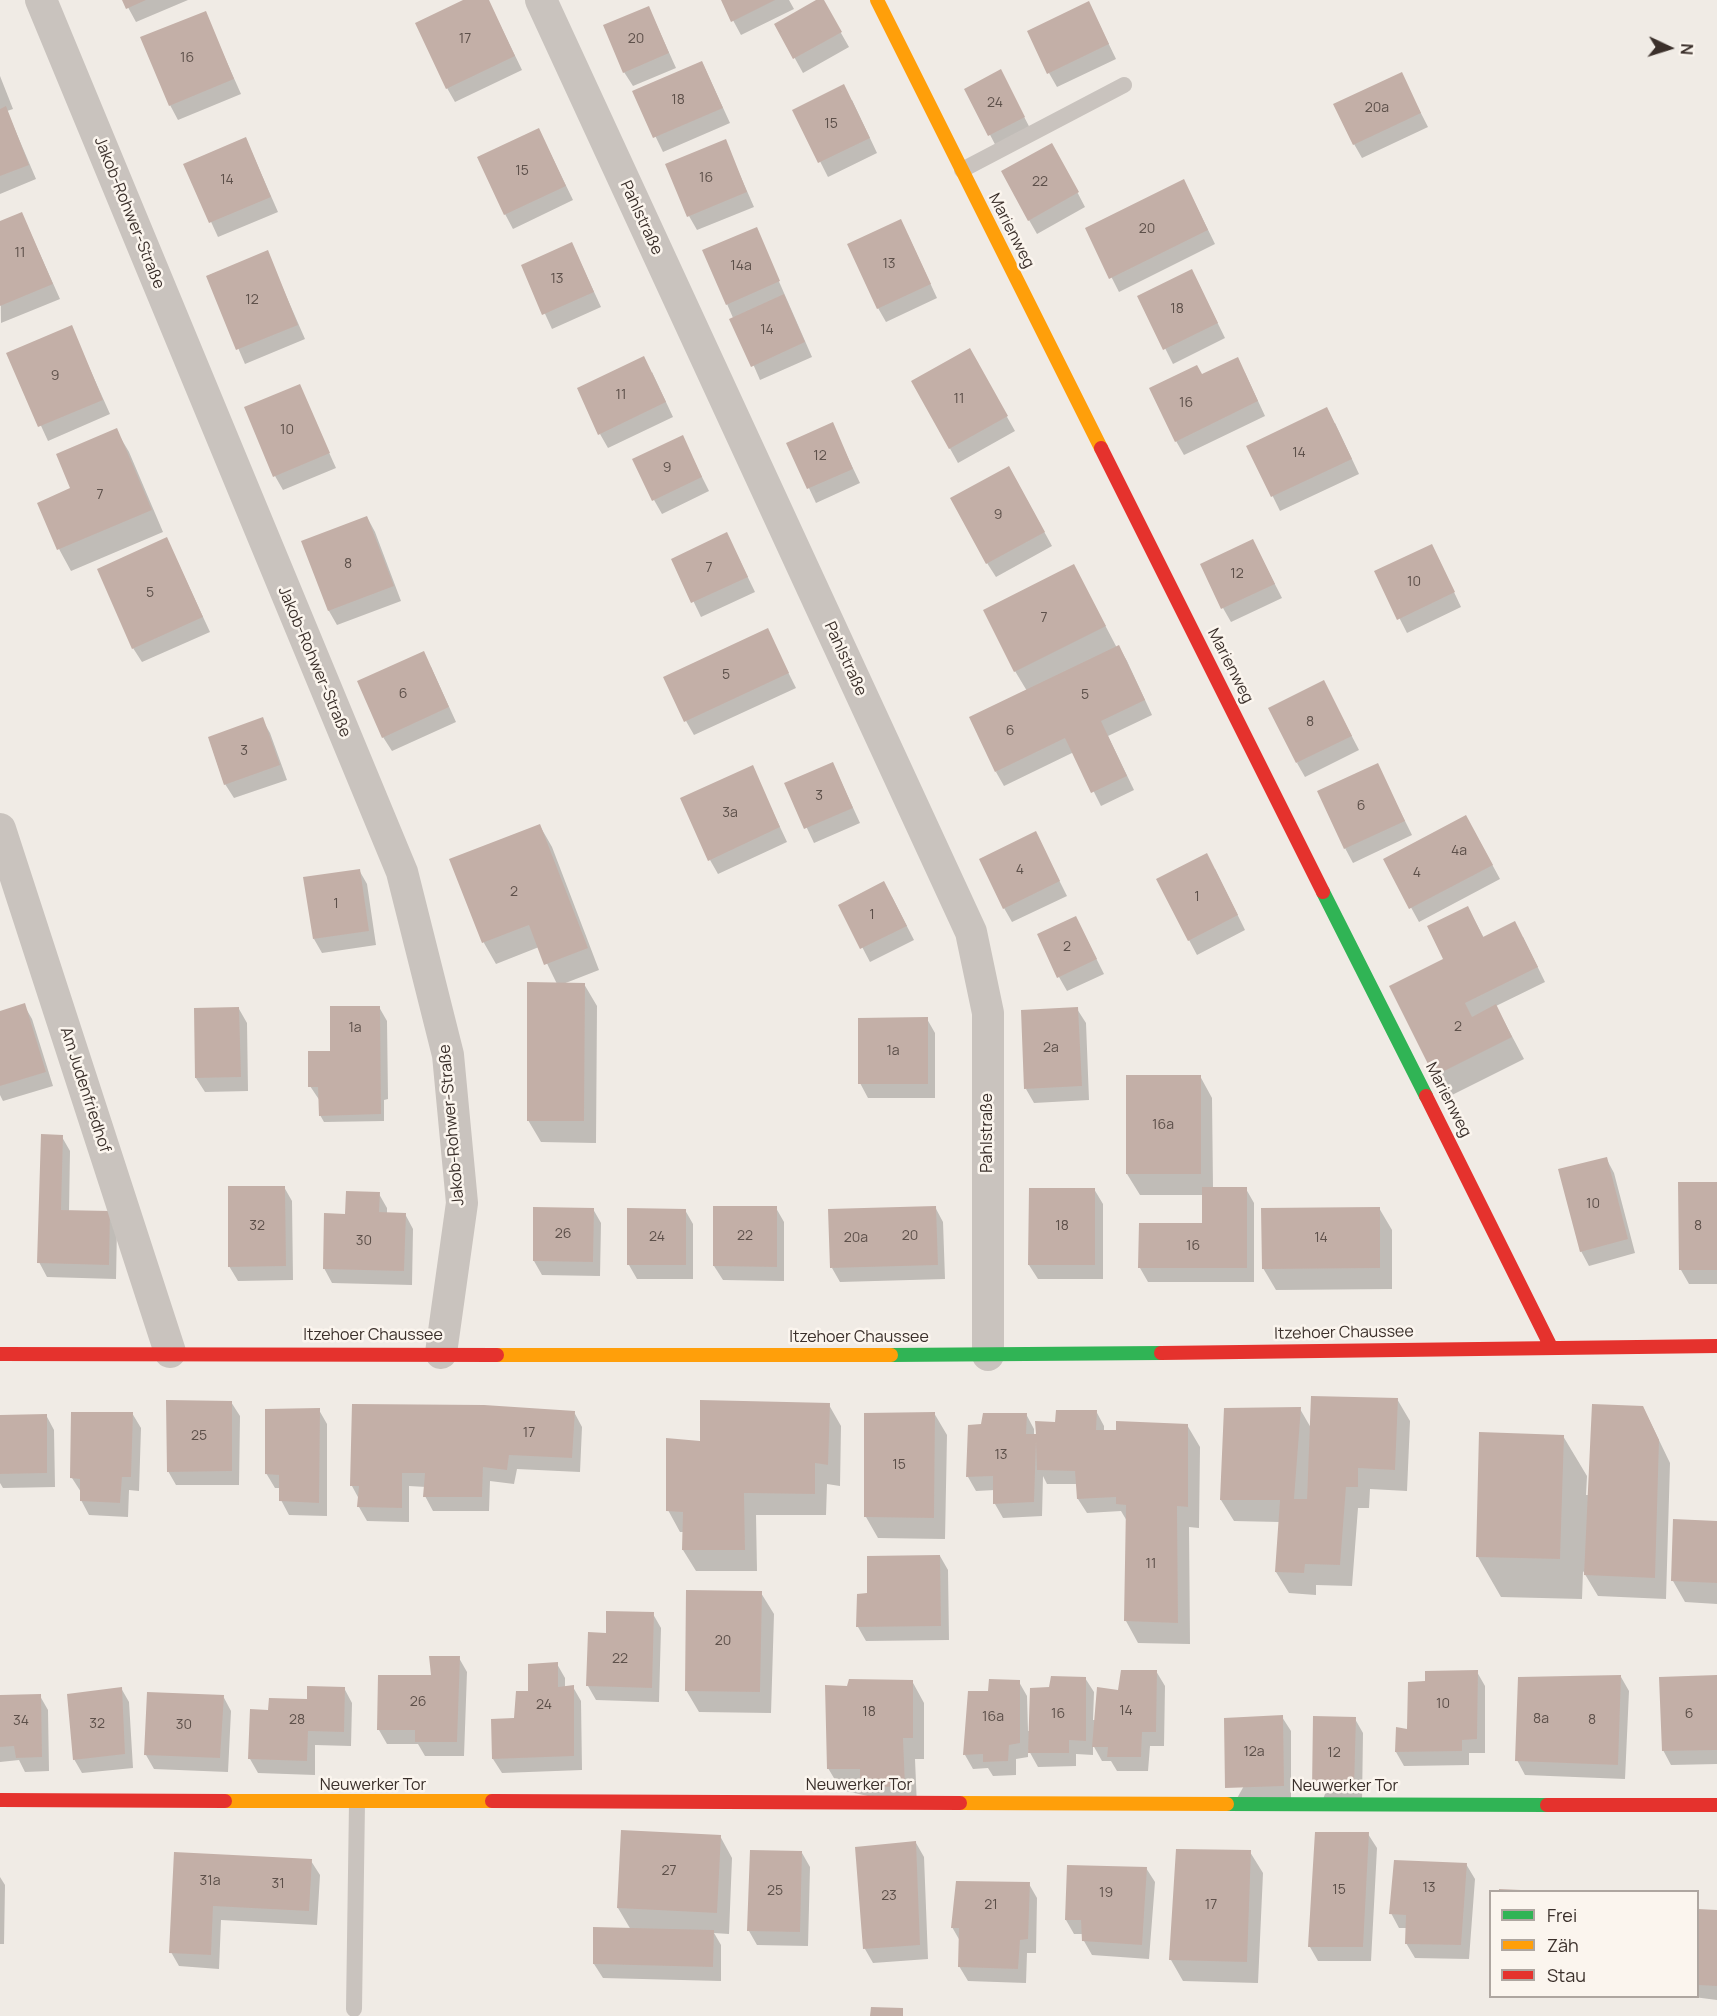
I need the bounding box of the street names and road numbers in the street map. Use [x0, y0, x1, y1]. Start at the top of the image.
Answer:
street label: Jakob-Rohwer-Straße [90, 134, 168, 292]
street label: Pahlstraße [616, 178, 666, 258]
street label: Marienweg [984, 190, 1038, 272]
street label: Jakob-Rohwer-Straße [273, 584, 355, 740]
street label: Pahlstraße [820, 619, 870, 699]
street label: Marienweg [1203, 625, 1257, 707]
street label: Am Judenfriedhof [56, 1025, 114, 1155]
street label: Jakob-Rohwer-Straße [435, 1043, 469, 1207]
street label: Marienweg [1421, 1059, 1475, 1141]
street label: Pahlstraße [978, 1093, 998, 1173]
street label: Itzehoer Chaussee [1274, 1322, 1414, 1344]
street label: Itzehoer Chaussee [303, 1326, 443, 1346]
street label: Itzehoer Chaussee [789, 1328, 929, 1348]
street label: Neuwerker Tor [320, 1776, 426, 1796]
street label: Neuwerker Tor [806, 1776, 912, 1796]
street label: Neuwerker Tor [1292, 1777, 1398, 1797]

